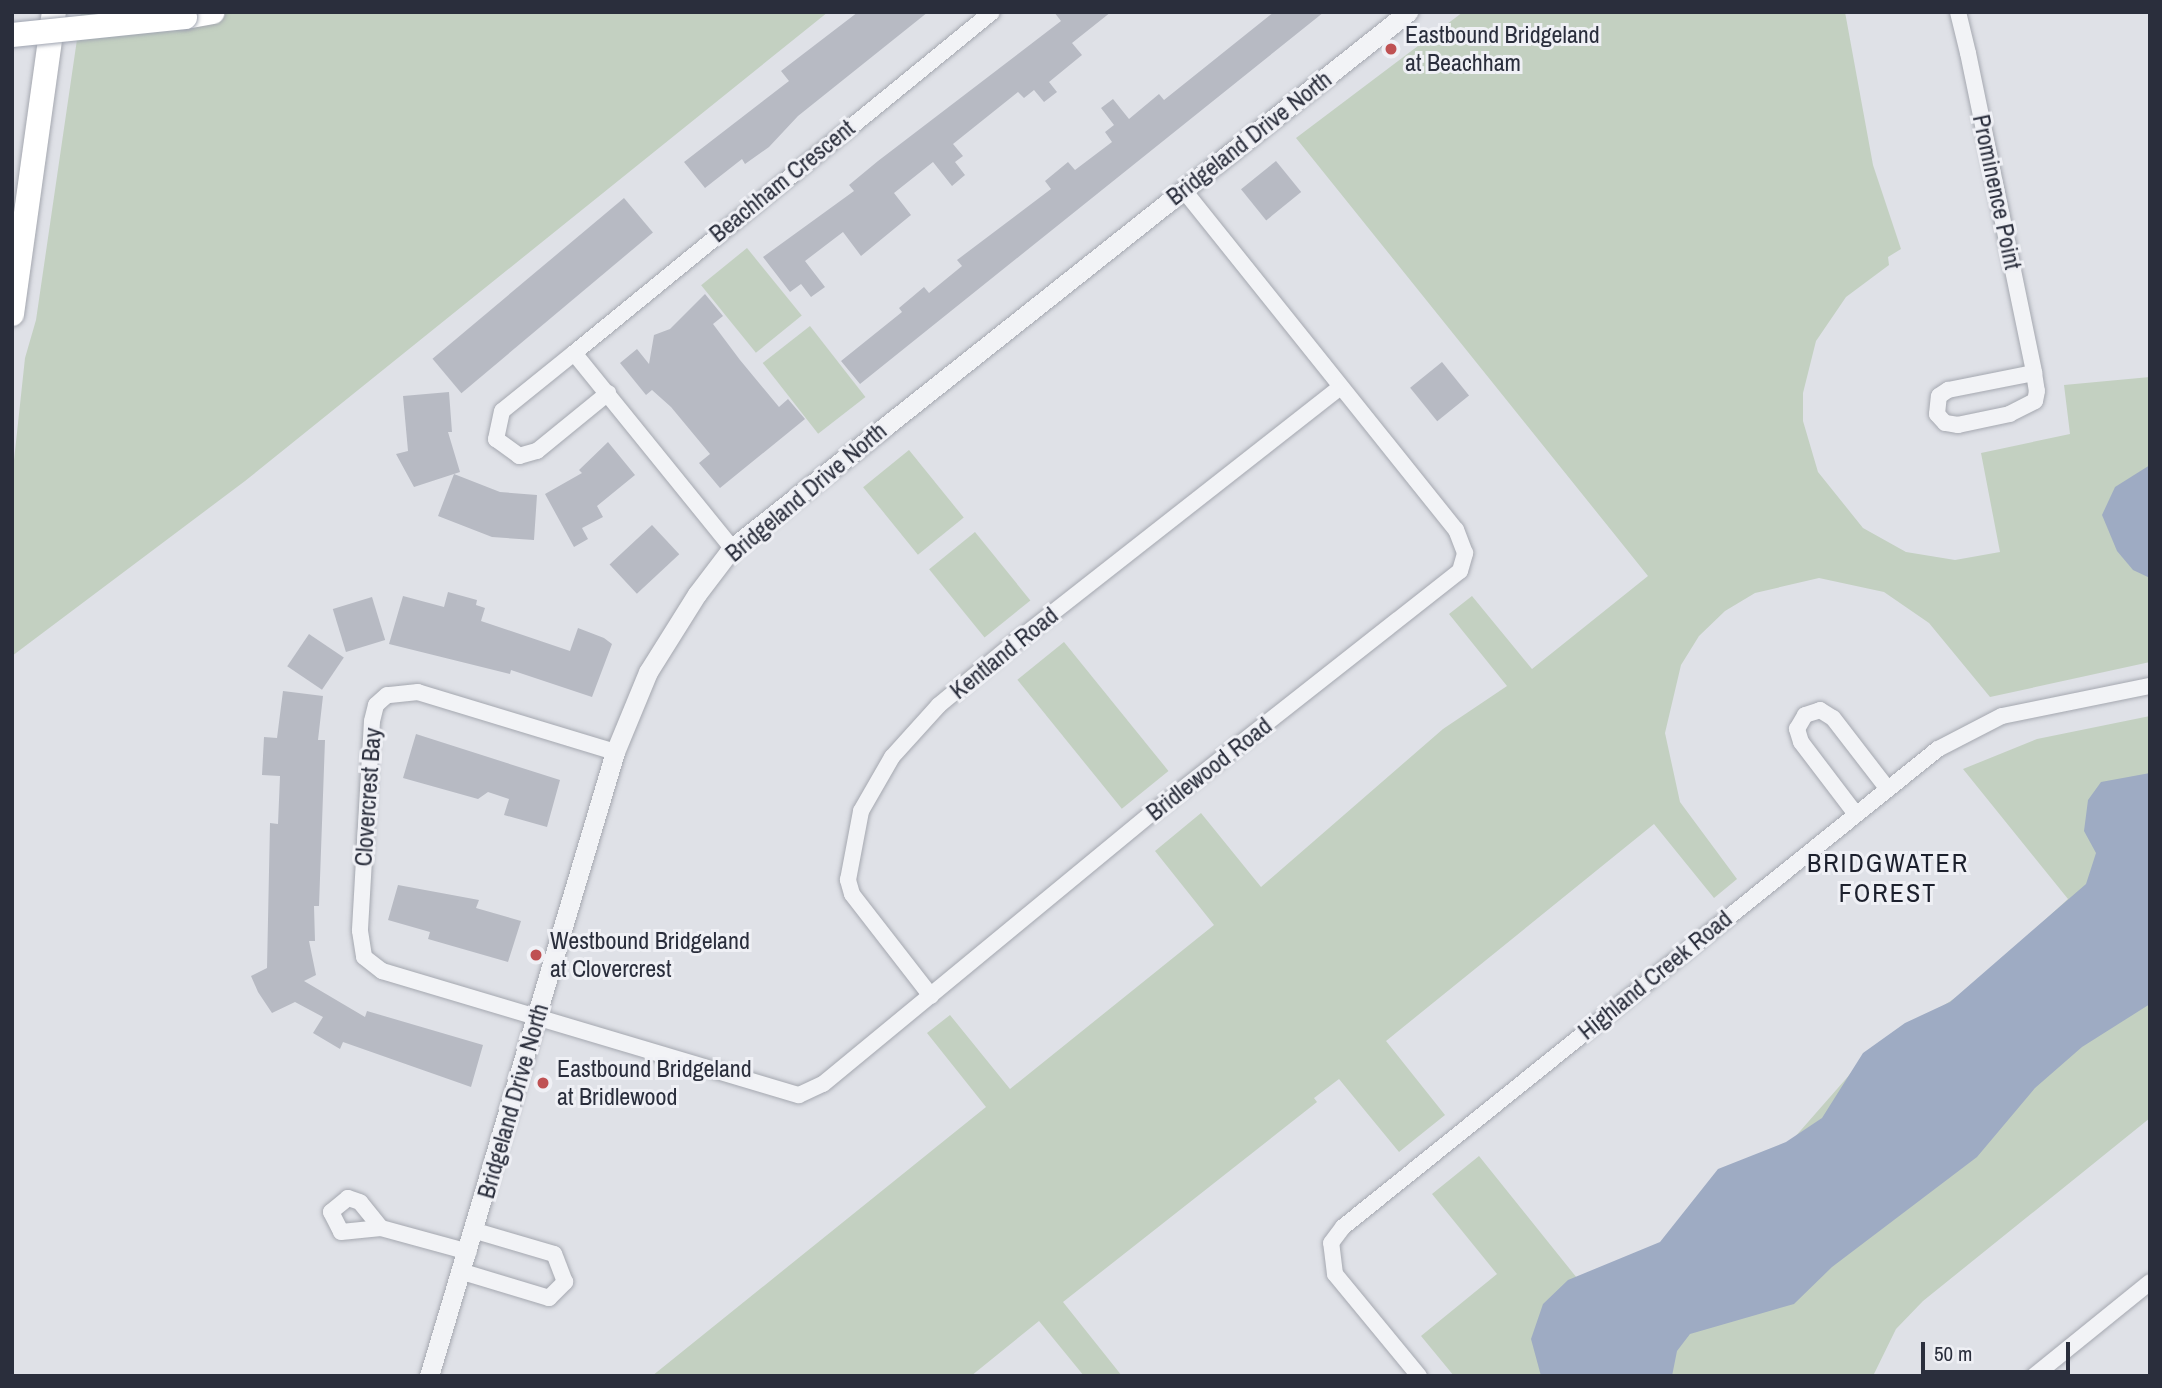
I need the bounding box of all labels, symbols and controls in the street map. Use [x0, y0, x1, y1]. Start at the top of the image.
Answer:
place label: Eastbound Bridgeland at Beachham [1405, 21, 1600, 77]
marker: Eastbound Bridgeland at Beachham [1383, 41, 1399, 57]
street label: Bridgeland Drive North [1161, 65, 1337, 211]
street label: Prominence Point [1967, 112, 2027, 272]
street label: Beachham Crescent [704, 114, 860, 248]
street label: Bridgeland Drive North [720, 416, 892, 568]
street label: Kentland Road [944, 601, 1064, 705]
street label: Bridlewood Road [1141, 711, 1277, 827]
street label: Clovercrest Bay [349, 727, 387, 867]
district label: BRIDGWATER FOREST [1808, 847, 1968, 908]
street label: Highland Creek Road [1572, 904, 1738, 1046]
place label: Westbound Bridgeland at Clovercrest [550, 927, 750, 983]
marker: Westbound Bridgeland at Clovercrest [528, 947, 544, 963]
street label: Bridgeland Drive North [471, 1000, 555, 1202]
place label: Eastbound Bridgeland at Bridlewood [557, 1055, 752, 1111]
marker: Eastbound Bridgeland at Bridlewood [535, 1075, 551, 1091]
scale bar [1924, 1328, 2073, 1372]
text: 50 m [1934, 1339, 1972, 1368]

